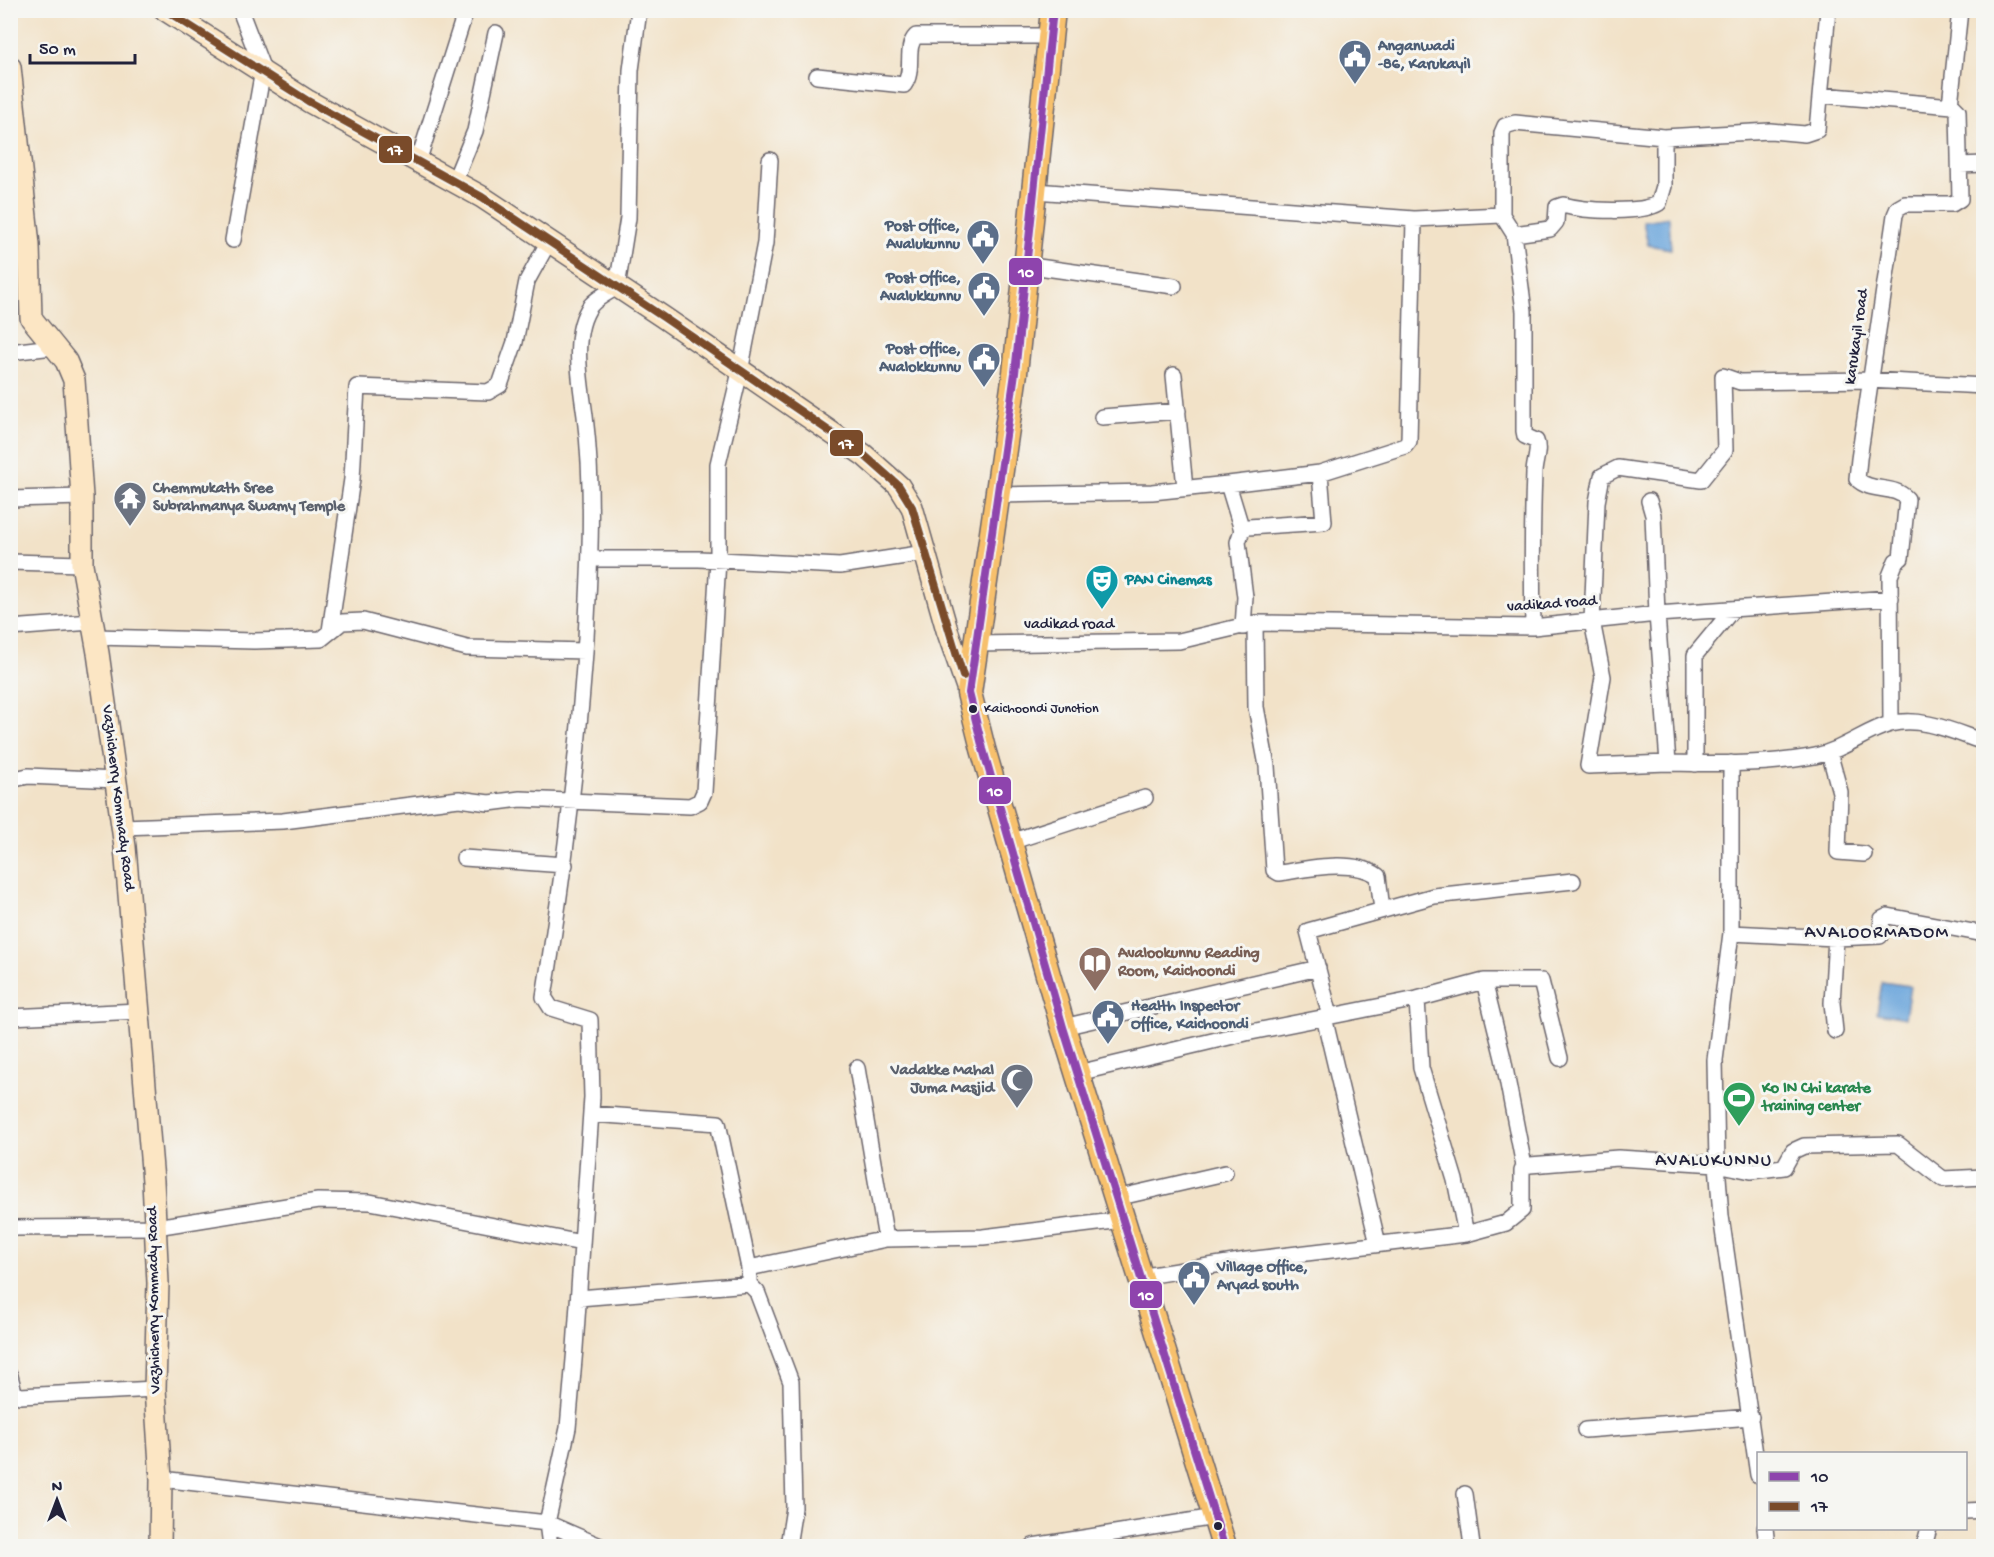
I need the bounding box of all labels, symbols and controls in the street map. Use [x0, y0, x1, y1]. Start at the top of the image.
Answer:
scale bar [30, 27, 135, 65]
public building icon: Anganwadi -86, Karukayil [1337, 38, 1373, 85]
place label: Anganwadi -86, Karukayil [1377, 38, 1471, 75]
text: 50 m [39, 40, 76, 61]
line badge: 17 [378, 135, 413, 164]
text: 17 [387, 143, 403, 162]
place label: Post Office, Avalukunnu [884, 217, 960, 255]
public building icon: Post Office, Avalukunnu [965, 218, 1001, 265]
line badge: 10 [1008, 257, 1043, 286]
text: 10 [1017, 265, 1034, 284]
place label: Post Office, Avalukkunnu [879, 269, 961, 307]
public building icon: Post Office, Avalukkunnu [966, 270, 1002, 317]
street label: karukayil road [1842, 286, 1874, 386]
place label: Post Office, Avalokkunnu [878, 340, 961, 378]
public building icon: Post Office, Avalokkunnu [966, 341, 1002, 388]
line badge: 17 [829, 429, 864, 457]
text: 17 [838, 437, 854, 456]
temple icon: Chemmukath Sree Subrahmanya Swamy Temple [112, 480, 148, 527]
place label: Chemmukath Sree Subrahmanya Swamy Temple [152, 480, 346, 517]
theatre icon: PAN Cinemas [1084, 563, 1120, 610]
place label: PAN Cinemas [1124, 572, 1213, 591]
street label: vadikad road [1506, 592, 1599, 618]
street label: vadikad road [1024, 616, 1116, 635]
place label: Kaichoondi Junction [984, 701, 1099, 718]
street label: Vazhicherry Kommady Road [96, 703, 138, 894]
marker: Kaichoondi Junction [967, 703, 979, 715]
line badge: 10 [978, 776, 1012, 805]
text: 10 [986, 784, 1003, 803]
district label: AVALOORMADOM [1804, 923, 1950, 944]
library icon: Avalookunnu Reading Room, Kaichoondi [1077, 945, 1113, 992]
place label: Avalookunnu Reading Room, Kaichoondi [1117, 945, 1260, 982]
public building icon: Health Inspector Office, Kaichoondi [1090, 998, 1126, 1045]
place label: Health Inspector Office, Kaichoondi [1131, 998, 1249, 1035]
place label: Vadakke Mahal Juma Masjid [890, 1062, 996, 1099]
mosque icon: Vadakke Mahal Juma Masjid [999, 1062, 1035, 1109]
sports icon: Ko IN Chi karate training center [1721, 1080, 1757, 1127]
place label: Ko IN Chi karate training center [1760, 1080, 1872, 1117]
district label: AVALUKUNNU [1655, 1151, 1773, 1172]
street label: Vazhicherry Kommady Road [144, 1205, 166, 1395]
place label: Village Office, Aryad south [1216, 1258, 1308, 1296]
public building icon: Village Office, Aryad south [1176, 1259, 1212, 1306]
line badge: 10 [1129, 1280, 1163, 1309]
text: 10 [1137, 1288, 1154, 1307]
legend [1757, 1452, 1967, 1530]
text: 10 [1810, 1468, 1829, 1489]
north arrow [27, 1470, 87, 1530]
text: N [52, 1479, 63, 1498]
text: 17 [1810, 1498, 1828, 1519]
unlabelled marker [1212, 1520, 1224, 1532]

